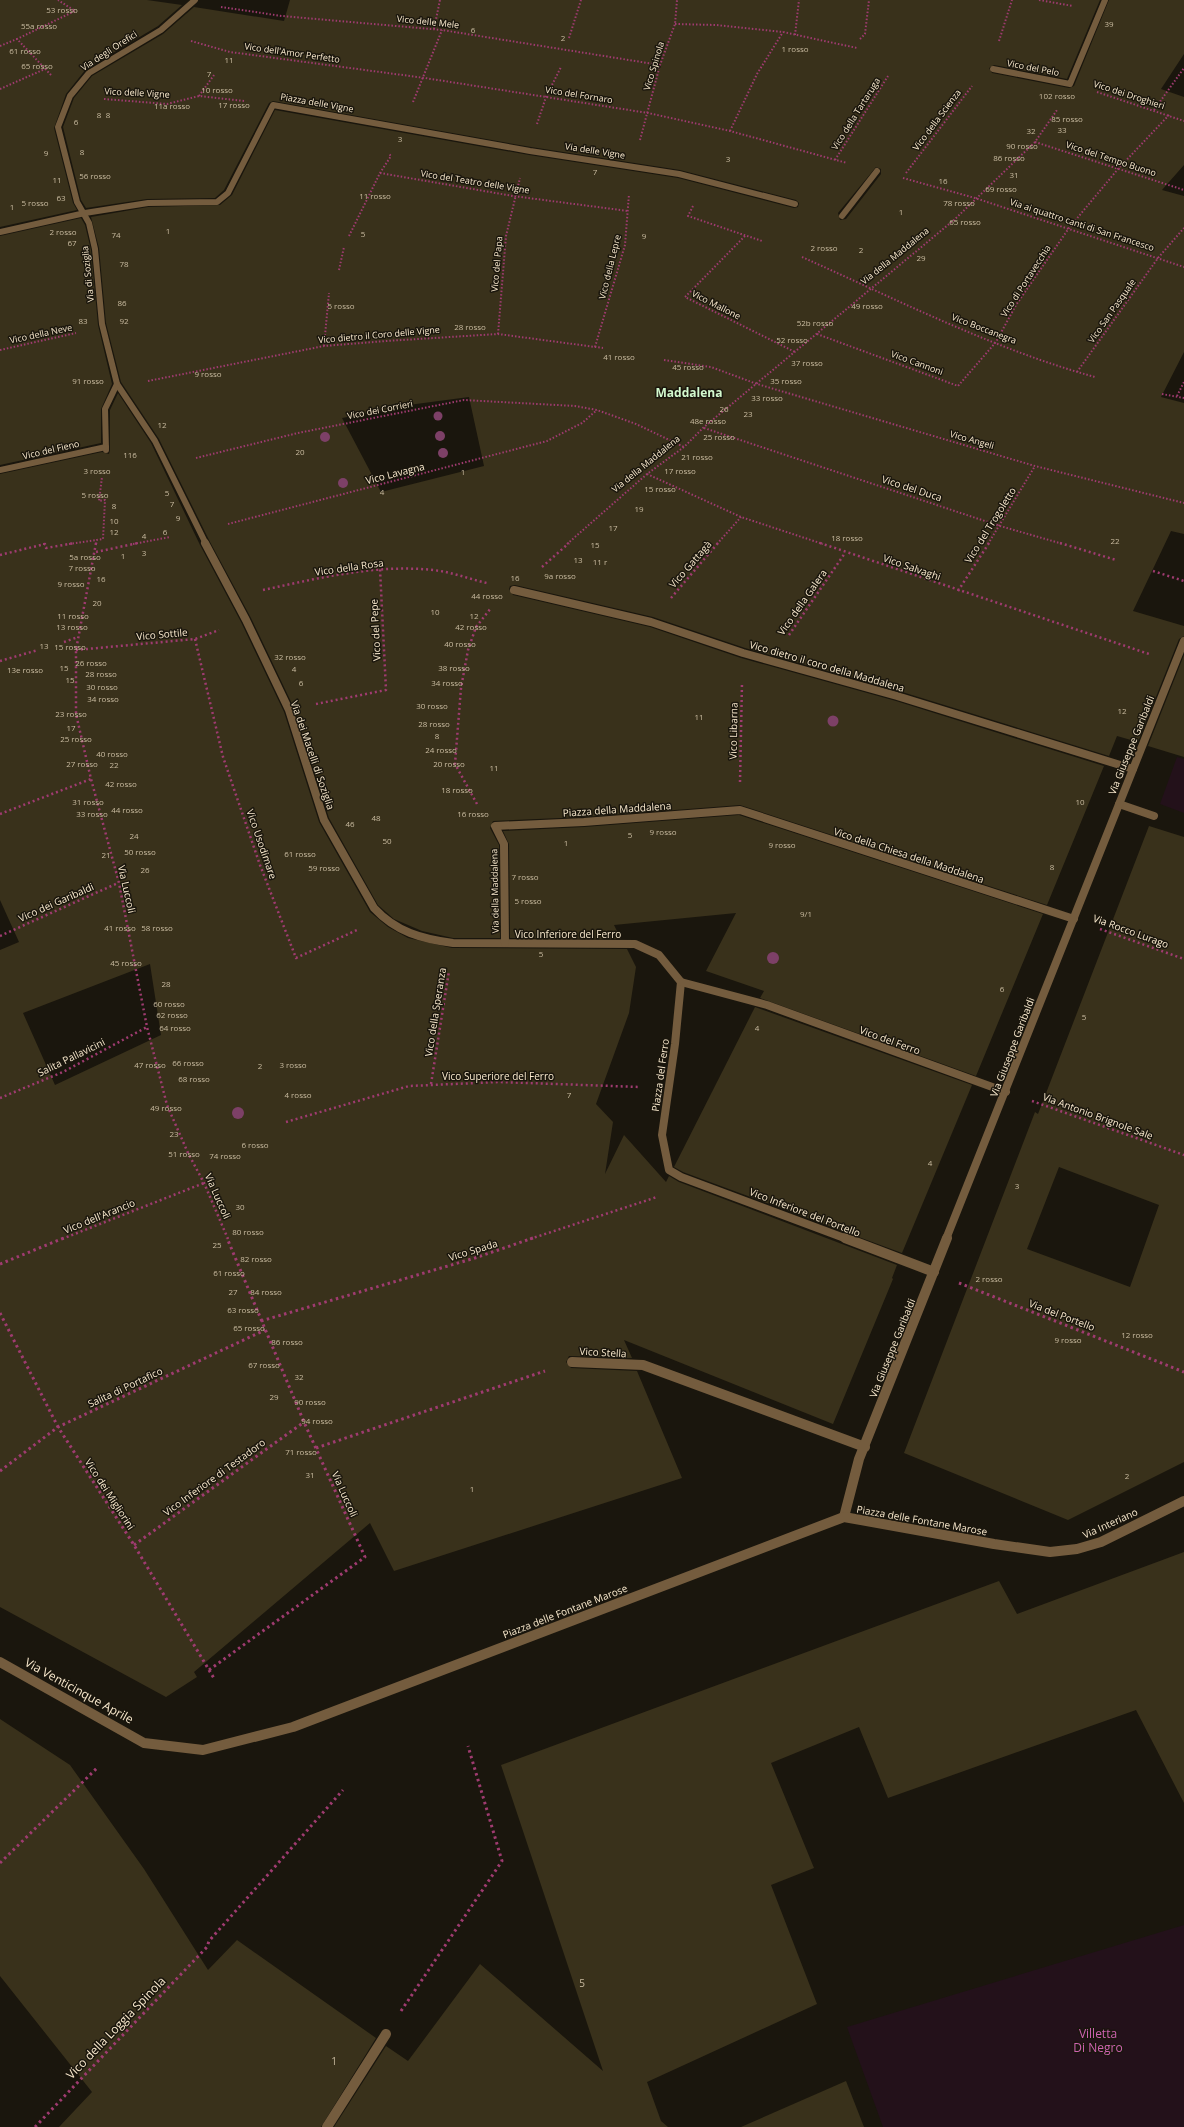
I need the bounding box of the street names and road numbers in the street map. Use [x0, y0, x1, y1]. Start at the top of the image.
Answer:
street label: Vico delle Mele [396, 12, 460, 31]
street label: Via degli Orefici [78, 27, 139, 74]
street label: Vico dell'Amor Perfetto [243, 39, 341, 66]
street label: Vico Spinola [640, 40, 667, 92]
street label: Vico del Pelo [1006, 56, 1060, 79]
street label: Vico della Tartaruga [828, 75, 883, 152]
street label: Vico dei Droghieri [1092, 77, 1166, 112]
street label: Vico del Fornaro [544, 83, 614, 106]
street label: Vico delle Vigne [104, 84, 170, 101]
street label: Vico della Scienza [909, 86, 964, 153]
street label: Piazza delle Vigne [279, 90, 355, 115]
street label: Vico del Tempo Buono [1064, 138, 1158, 179]
street label: Via delle Vigne [564, 139, 626, 162]
street label: Vico del Teatro delle Vigne [420, 166, 530, 197]
street label: Via ai quattro canti di San Francesco [1008, 195, 1156, 254]
street label: Via della Maddalena [858, 224, 932, 287]
street label: Vico della Lepre [595, 233, 624, 301]
street label: Vico del Papa [488, 236, 505, 292]
street label: Vico di Portavecchia [997, 242, 1054, 319]
street label: Via di Soziglia [78, 245, 97, 303]
street label: Vico San Pasquale [1085, 276, 1139, 345]
street label: Vico Mallone [690, 287, 743, 322]
street label: Vico Boccanegra [950, 310, 1019, 347]
street label: Vico della Neve [8, 321, 73, 346]
street label: Vico dietro il Coro delle Vigne [318, 323, 440, 346]
street label: Vico Cannoni [889, 347, 945, 378]
street label: Vico dei Corrieri [346, 397, 414, 422]
street label: Vico Angeli [949, 427, 996, 452]
street label: Via della Maddalena [609, 432, 683, 495]
street label: Vico del Fieno [21, 437, 80, 462]
street label: Vico Lavagna [364, 459, 426, 487]
street label: Vico del Duca [880, 472, 944, 504]
street label: Vico del Trogoletto [961, 484, 1019, 566]
street label: Vico Gattagà [666, 537, 714, 591]
street label: Vico Salvaghi [881, 551, 943, 583]
street label: Vico della Rosa [314, 555, 384, 579]
street label: Vico della Galera [774, 566, 830, 638]
street label: Vico del Pepe [366, 598, 384, 661]
street label: Vico Sottile [136, 625, 188, 643]
street label: Vico dietro il coro della Maddalena [748, 637, 906, 695]
street label: Via Giuseppe Garibaldi [1105, 693, 1157, 797]
street label: Via dei Macelli di Soziglia [288, 699, 338, 811]
street label: Vico Libarna [726, 702, 740, 760]
street label: Piazza della Maddalena [562, 798, 672, 820]
street label: Vico Usodimare [243, 807, 281, 881]
street label: Vico della Chiesa della Maddalena [832, 824, 986, 886]
street label: Via della Maddalena [487, 849, 502, 933]
street label: Via Luccoli [115, 864, 139, 914]
street label: Vico dei Garibaldi [16, 879, 96, 925]
street label: Via Rocco Lurago [1091, 911, 1171, 951]
street label: Vico Inferiore del Ferro [515, 927, 621, 941]
street label: Vico della Speranza [421, 966, 449, 1058]
street label: Via Giuseppe Garibaldi [987, 995, 1037, 1099]
street label: Vico del Ferro [858, 1023, 922, 1057]
street label: Salita Pallavicini [35, 1035, 107, 1079]
street label: Piazza del Ferro [648, 1038, 672, 1112]
street label: Vico Superiore del Ferro [442, 1069, 554, 1083]
street label: Via Antonio Brignole Sale [1041, 1089, 1155, 1143]
street label: Via Luccoli [202, 1171, 234, 1221]
street label: Vico Inferiore del Portello [747, 1184, 863, 1240]
street label: Vico dell'Arancio [61, 1195, 137, 1237]
street label: Vico Spada [447, 1236, 499, 1264]
street label: Via Giuseppe Garibaldi [866, 1296, 918, 1400]
street label: Via del Portello [1027, 1296, 1097, 1334]
street label: Vico Stella [579, 1344, 627, 1360]
street label: Salita di Portafico [85, 1364, 165, 1410]
street label: Vico Inferiore di Testadoro [160, 1435, 268, 1519]
street label: Vico dei Migliorini [82, 1456, 138, 1532]
street label: Via Luccoli [329, 1469, 361, 1519]
street label: Piazza delle Fontane Marose [856, 1502, 989, 1538]
street label: Via Interiano [1080, 1505, 1140, 1541]
street label: Piazza delle Fontane Marose [501, 1581, 630, 1641]
street label: Via Venticinque Aprile [22, 1654, 137, 1728]
street label: Vico della Loggia Spinola [62, 1973, 169, 2083]

